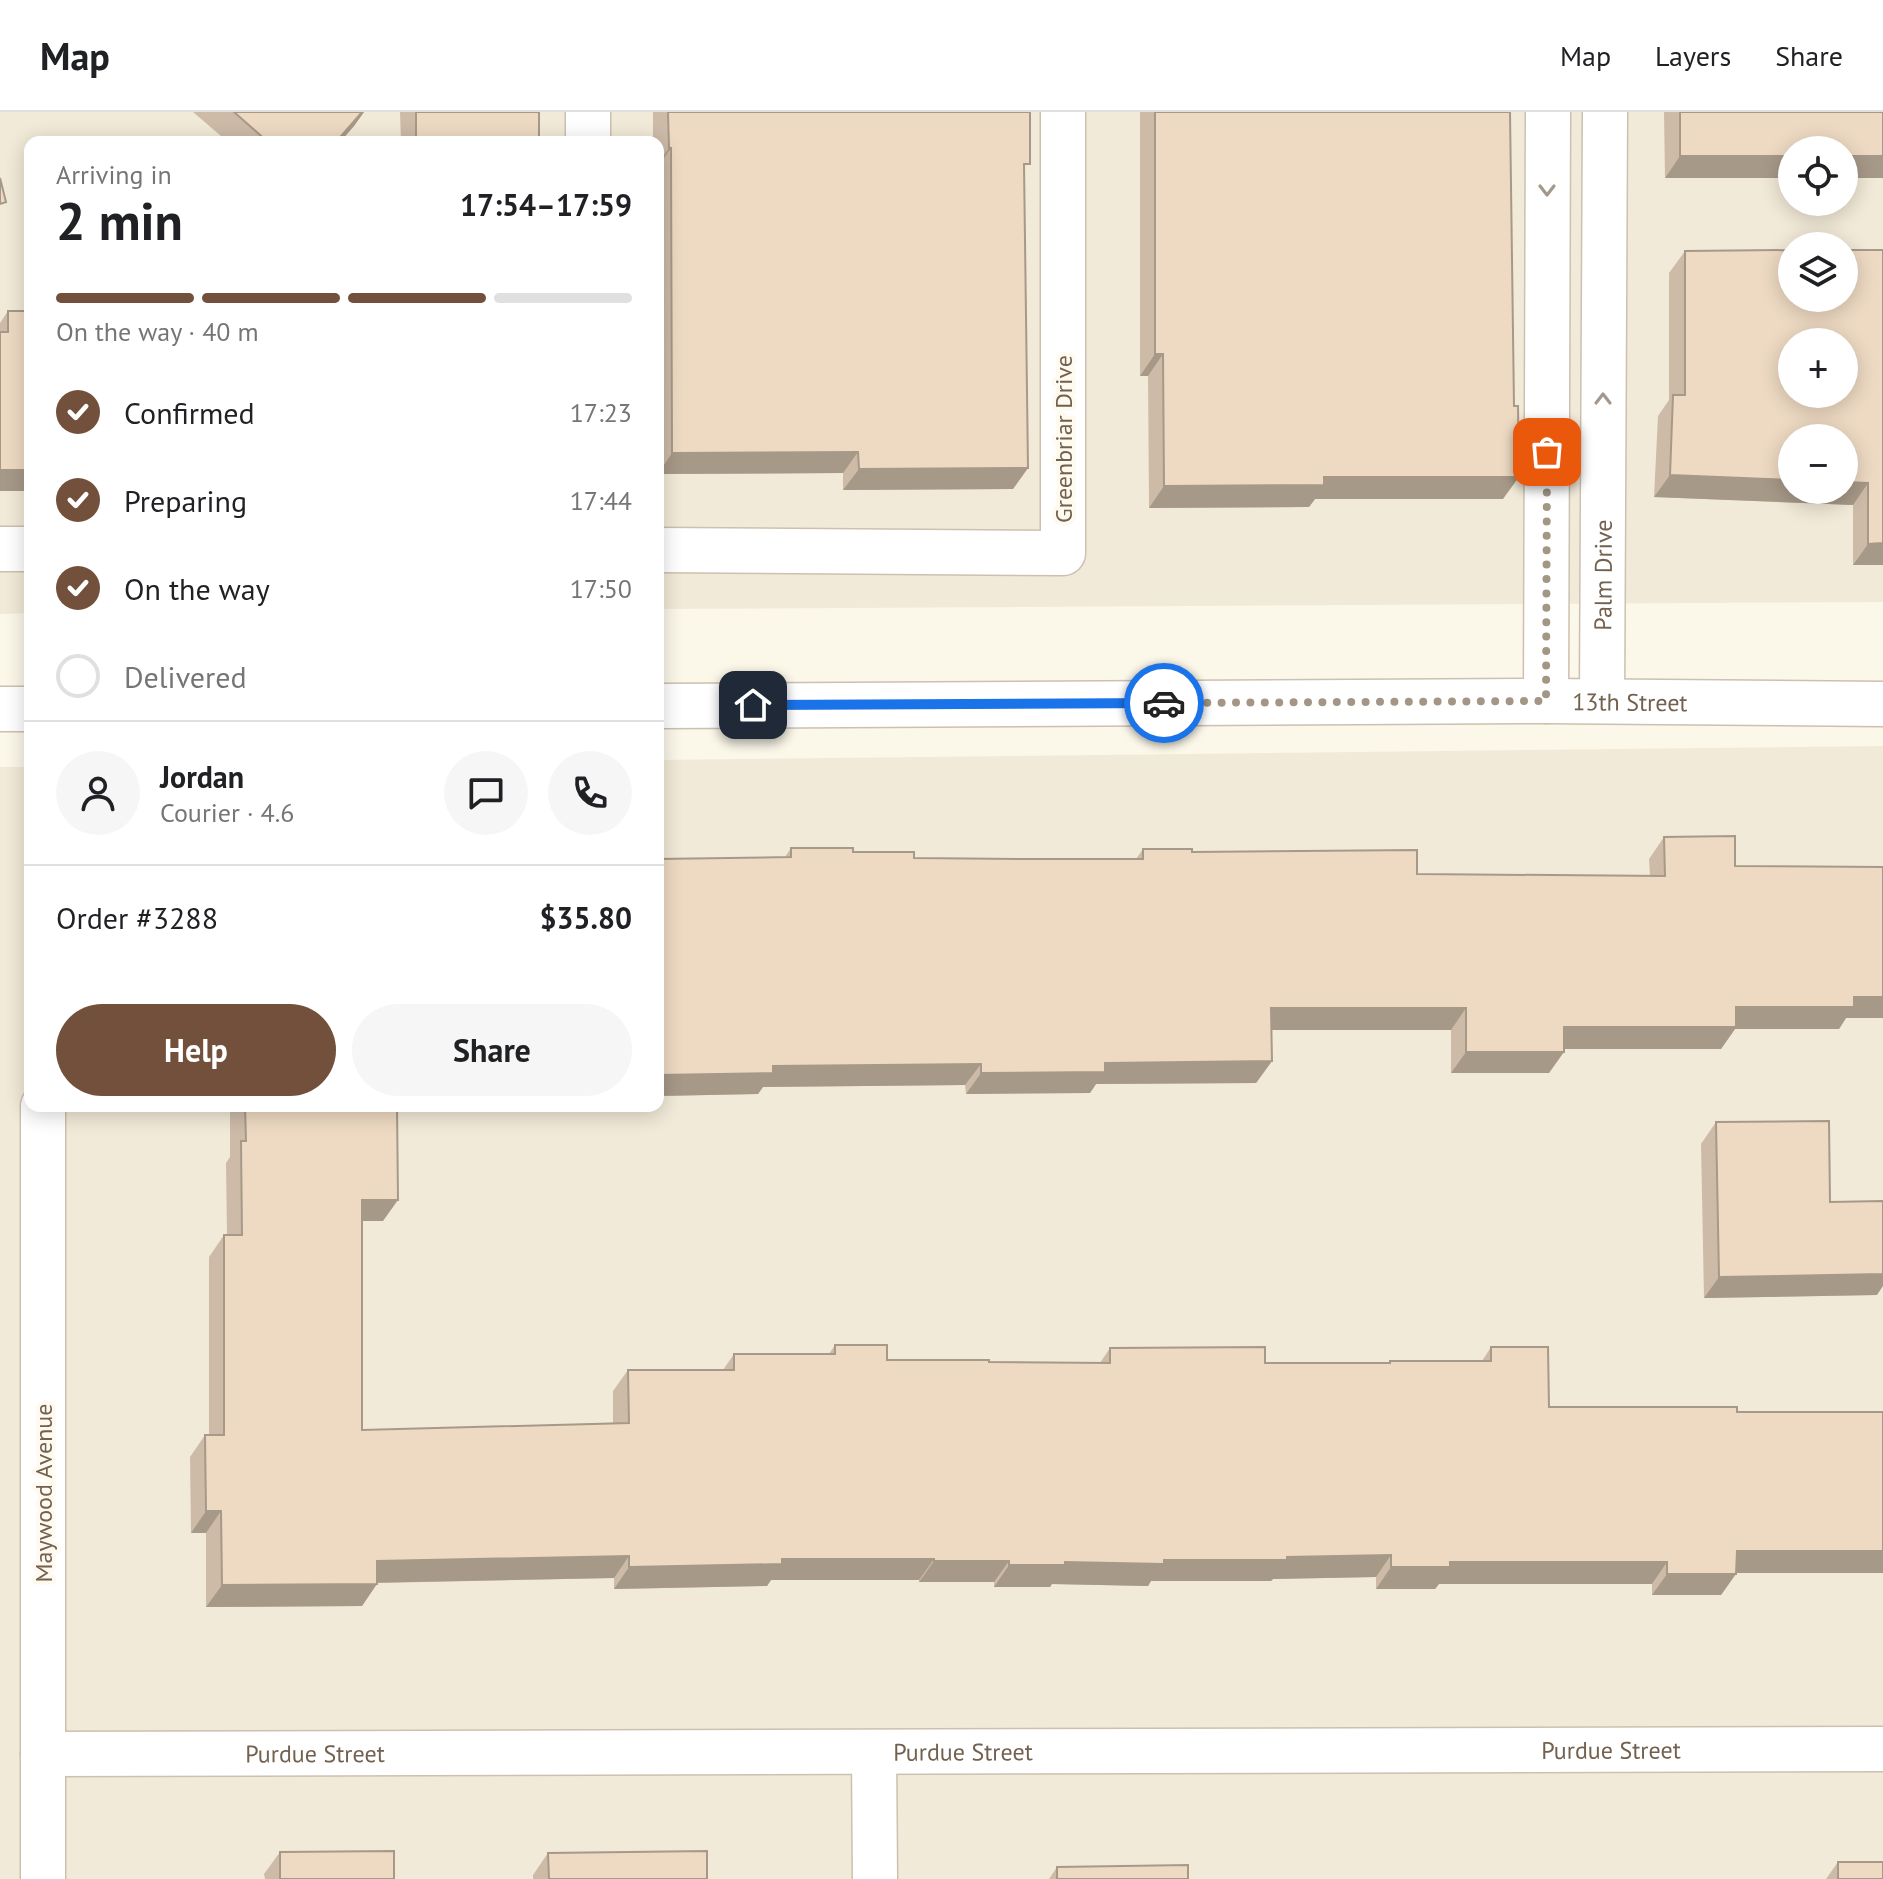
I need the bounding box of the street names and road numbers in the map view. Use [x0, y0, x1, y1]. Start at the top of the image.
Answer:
street label: Greenbriar Drive [1048, 355, 1079, 523]
street label: Palm Drive [1587, 519, 1618, 631]
street label: 13th Street [1572, 686, 1688, 718]
street label: Maywood Avenue [28, 1404, 59, 1582]
street label: Purdue Street [1541, 1734, 1681, 1765]
street label: Purdue Street [893, 1736, 1033, 1767]
street label: Purdue Street [245, 1738, 385, 1769]

